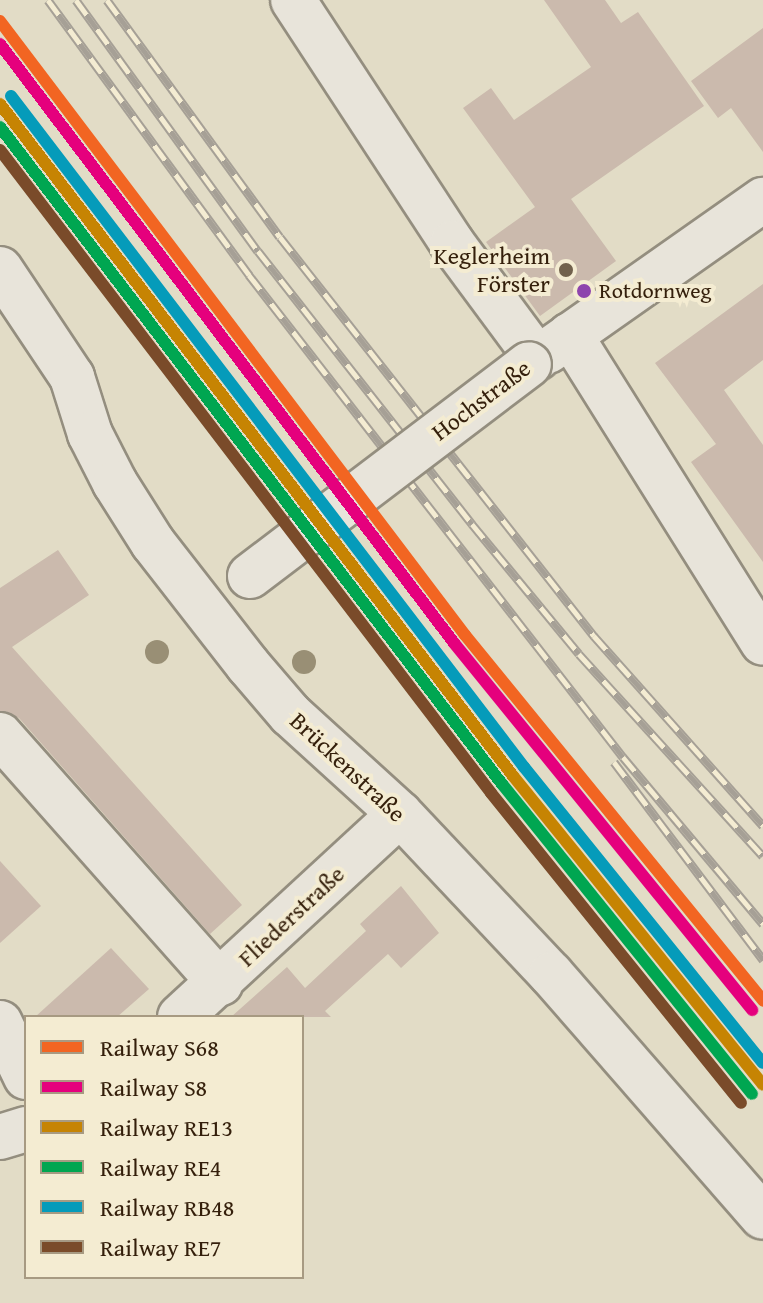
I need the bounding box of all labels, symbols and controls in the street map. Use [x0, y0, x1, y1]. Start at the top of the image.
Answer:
place label: Keglerheim Förster [434, 242, 550, 298]
marker: Keglerheim Förster [557, 261, 575, 279]
place label: Rotdornweg [599, 278, 711, 304]
marker: Rotdornweg [576, 283, 592, 299]
street label: Hochstraße [426, 354, 536, 446]
street label: Brückenstraße [284, 706, 412, 828]
street label: Fliederstraße [232, 860, 350, 972]
legend [24, 1015, 304, 1279]
text: Railway S68 [100, 1030, 219, 1065]
text: Railway S8 [100, 1070, 207, 1105]
text: Railway RE13 [100, 1110, 233, 1145]
text: Railway RE4 [100, 1150, 221, 1185]
text: Railway RB48 [100, 1190, 234, 1225]
text: Railway RE7 [100, 1230, 221, 1265]

